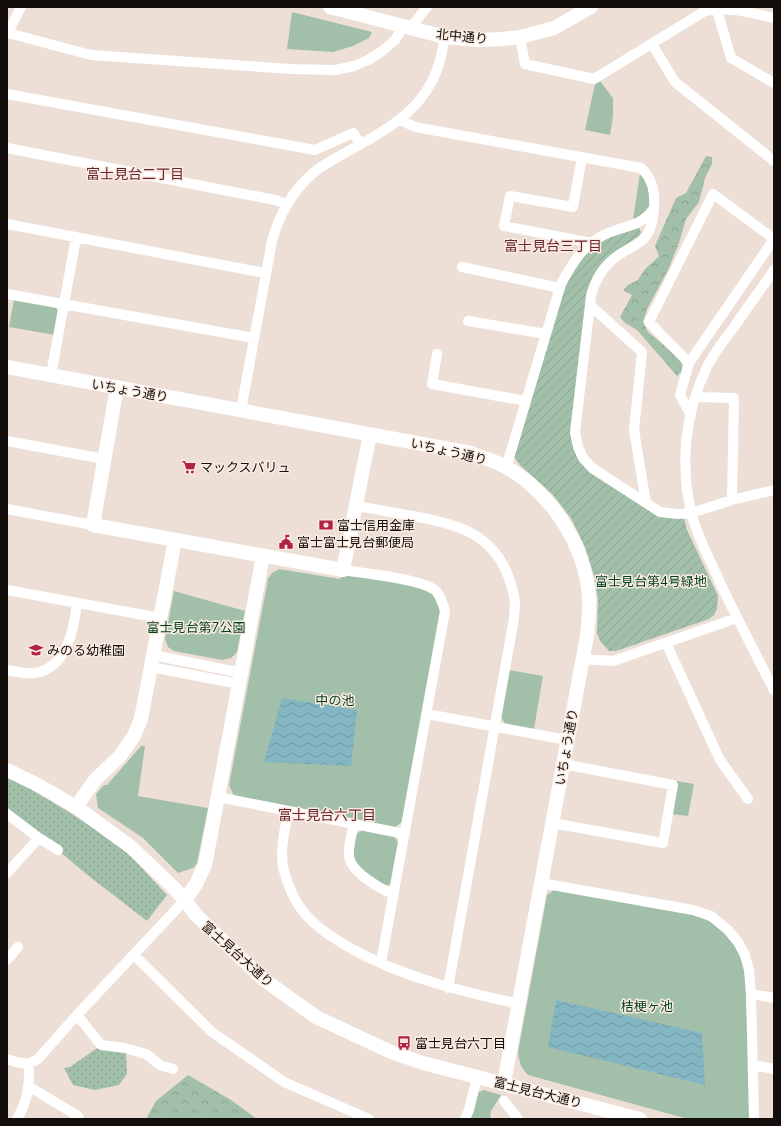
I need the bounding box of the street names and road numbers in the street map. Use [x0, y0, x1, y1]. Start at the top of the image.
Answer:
street label: 北中通り [435, 25, 489, 49]
street label: いちょう通り [90, 375, 170, 407]
street label: いちょう通り [409, 434, 489, 470]
street label: いちょう通り [551, 707, 583, 787]
street label: 富士見台大通り [197, 918, 277, 992]
street label: 富士見台大通り [491, 1073, 584, 1113]

